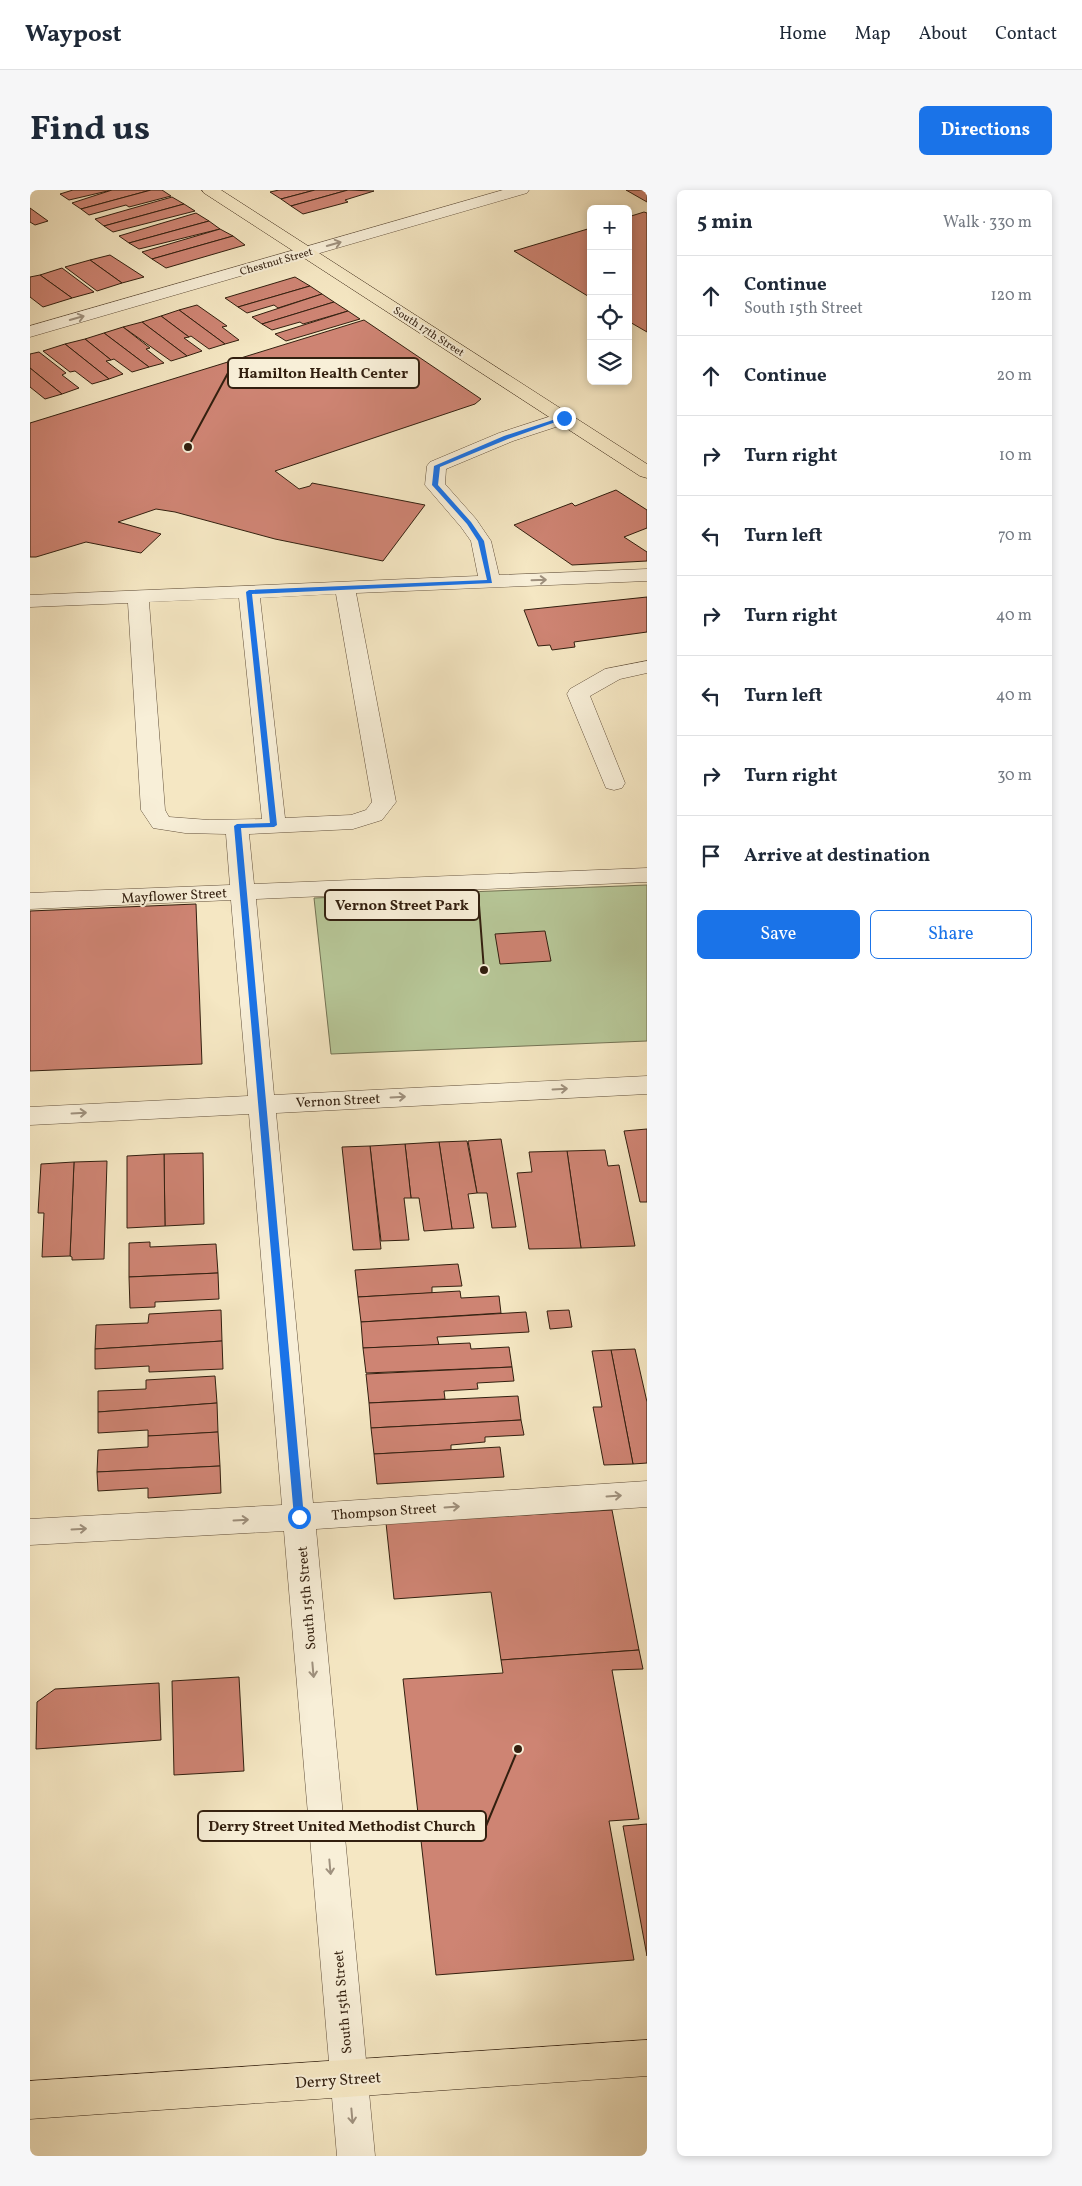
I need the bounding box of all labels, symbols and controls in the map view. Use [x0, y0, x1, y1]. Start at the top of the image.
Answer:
text: Waypost [25, 18, 122, 52]
text: Home [779, 22, 827, 47]
text: Map [855, 22, 891, 47]
text: About [919, 22, 967, 47]
text: Contact [995, 22, 1057, 47]
text: Find us [30, 106, 150, 154]
button: Directions [919, 106, 1052, 155]
map controls [587, 205, 632, 385]
button: + [587, 205, 632, 250]
text: 5 min [697, 208, 753, 237]
text: Walk · 330 m [943, 212, 1032, 234]
one-way arrow [325, 239, 341, 249]
street label: Chestnut Street [238, 245, 315, 280]
button: − [587, 250, 632, 295]
text: Continue [744, 272, 827, 298]
icon: ahead [697, 282, 725, 310]
text: 120 m [990, 285, 1032, 307]
button: locate [587, 295, 632, 340]
text: South 15th Street [744, 298, 863, 320]
street label: South 17th Street [390, 304, 467, 361]
one-way arrow [68, 313, 84, 323]
button: layers [587, 340, 632, 385]
callout: Hamilton Health Center [228, 358, 419, 388]
icon: ahead [697, 362, 725, 390]
text: Continue [744, 363, 827, 389]
text: Hamilton Health Center [238, 364, 408, 385]
text: 20 m [997, 365, 1032, 387]
route end [553, 407, 576, 430]
icon: right [697, 442, 725, 470]
text: Turn right [744, 443, 837, 469]
text: 10 m [999, 445, 1032, 467]
icon: left [697, 522, 725, 550]
text: Turn left [744, 523, 823, 549]
text: 70 m [998, 525, 1032, 547]
one-way arrow [531, 575, 547, 584]
icon: right [697, 602, 725, 630]
text: Turn right [744, 603, 837, 629]
text: 40 m [996, 605, 1032, 627]
icon: left [697, 682, 725, 710]
text: Turn left [744, 683, 823, 709]
text: 40 m [996, 685, 1032, 707]
icon: right [697, 762, 725, 790]
text: Turn right [744, 763, 837, 789]
text: 30 m [997, 765, 1032, 787]
icon: arrive [697, 842, 725, 870]
text: Arrive at destination [744, 843, 930, 869]
street label: Mayflower Street [121, 884, 228, 909]
callout: Vernon Street Park [325, 890, 479, 920]
text: Vernon Street Park [335, 896, 469, 917]
button: Save [697, 910, 860, 959]
button: Share [870, 910, 1032, 959]
one-way arrow [552, 1084, 568, 1093]
street label: Vernon Street [295, 1090, 381, 1113]
one-way arrow [390, 1092, 406, 1101]
one-way arrow [70, 1108, 86, 1118]
one-way arrow [606, 1491, 622, 1500]
street label: Thompson Street [331, 1499, 437, 1526]
one-way arrow [444, 1502, 460, 1511]
route start [288, 1506, 311, 1529]
one-way arrow [233, 1516, 249, 1525]
one-way arrow [70, 1525, 86, 1534]
street label: South 15th Street [293, 1545, 321, 1651]
one-way arrow [308, 1662, 317, 1678]
callout: Derry Street United Methodist Church [198, 1811, 486, 1841]
text: Derry Street United Methodist Church [208, 1817, 476, 1838]
one-way arrow [325, 1859, 335, 1875]
street label: South 15th Street [329, 1949, 357, 2055]
street label: Derry Street [294, 2067, 382, 2095]
one-way arrow [347, 2108, 357, 2124]

